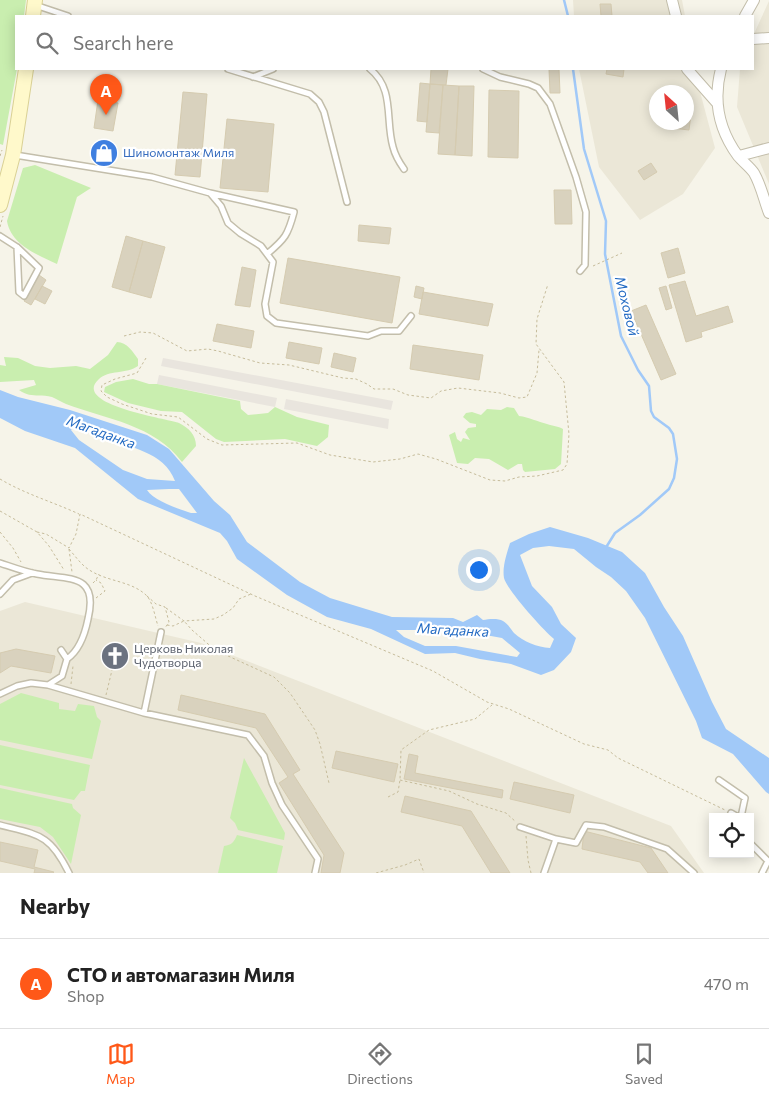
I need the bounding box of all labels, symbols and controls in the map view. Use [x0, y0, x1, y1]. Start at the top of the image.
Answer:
search box [15, 15, 754, 70]
icon: search [33, 29, 61, 57]
text: Search here [73, 31, 173, 54]
pin: A [90, 74, 122, 115]
north arrow [649, 85, 694, 130]
shop icon: Шиномонтаж Миля [89, 138, 119, 168]
place label: Шиномонтаж Миля [123, 145, 234, 159]
water label: Моховой [612, 274, 643, 337]
water label: Магаданка [64, 411, 138, 452]
your location [466, 557, 492, 583]
water label: Магаданка [417, 619, 489, 640]
church icon: Церковь Николая Чудотворца [100, 641, 130, 671]
place label: Церковь Николая Чудотворца [134, 641, 233, 669]
map controls [709, 813, 754, 858]
button: locate [709, 813, 754, 858]
text: Nearby [20, 893, 90, 918]
text: СТО и автомагазин Миля [67, 963, 295, 986]
text: A [30, 974, 42, 993]
text: 470 m [704, 974, 749, 993]
text: Shop [67, 986, 105, 1005]
tab: Map [106, 1040, 135, 1087]
tab: Directions [347, 1040, 413, 1087]
tab: Saved [625, 1040, 663, 1087]

